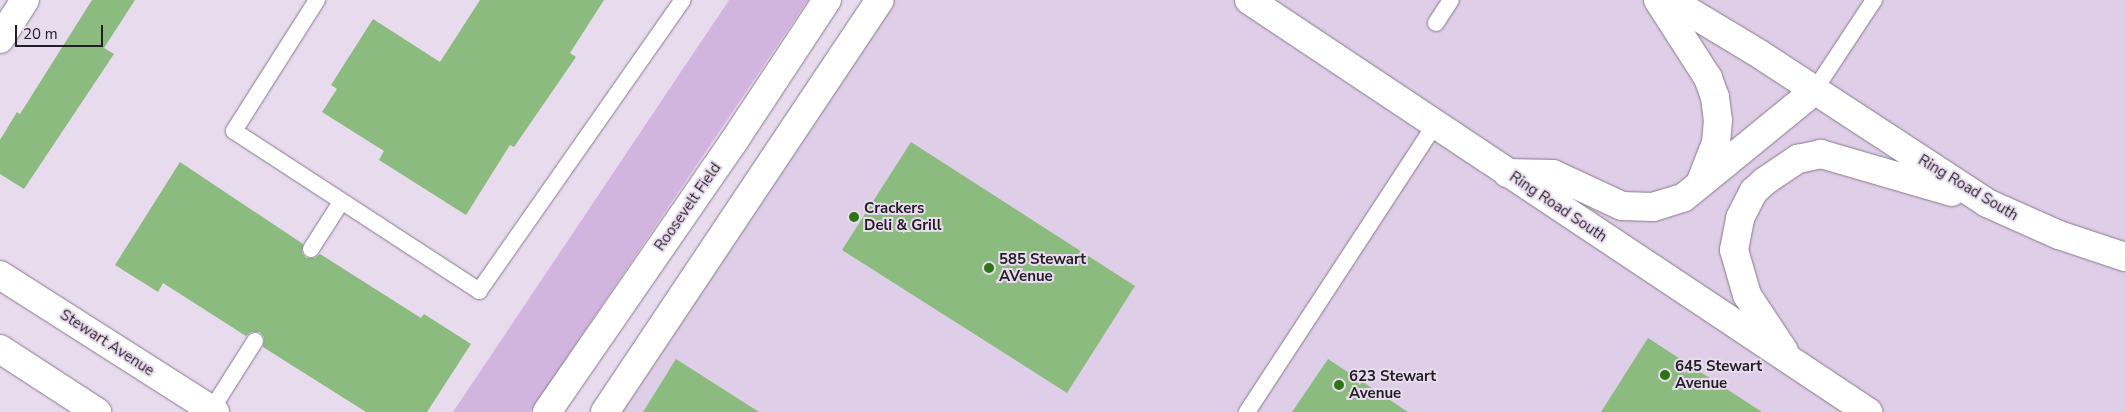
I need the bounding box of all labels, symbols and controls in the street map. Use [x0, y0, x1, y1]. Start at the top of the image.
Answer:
scale bar [18, 15, 105, 47]
text: 20 m [23, 24, 58, 44]
street label: Ring Road South [1915, 151, 2021, 225]
street label: Roosevelt Field [651, 159, 725, 255]
street label: Ring Road South [1506, 168, 1610, 246]
place label: Crackers Deli & Grill [864, 199, 941, 234]
marker: Crackers Deli & Grill [848, 211, 860, 223]
place label: 585 Stewart AVenue [999, 250, 1086, 285]
marker: 585 Stewart AVenue [983, 262, 995, 274]
street label: Stewart Avenue [57, 306, 157, 380]
place label: 645 Stewart Avenue [1675, 357, 1762, 392]
place label: 623 Stewart Avenue [1349, 367, 1436, 402]
marker: 645 Stewart Avenue [1659, 369, 1671, 381]
marker: 623 Stewart Avenue [1333, 379, 1345, 391]

